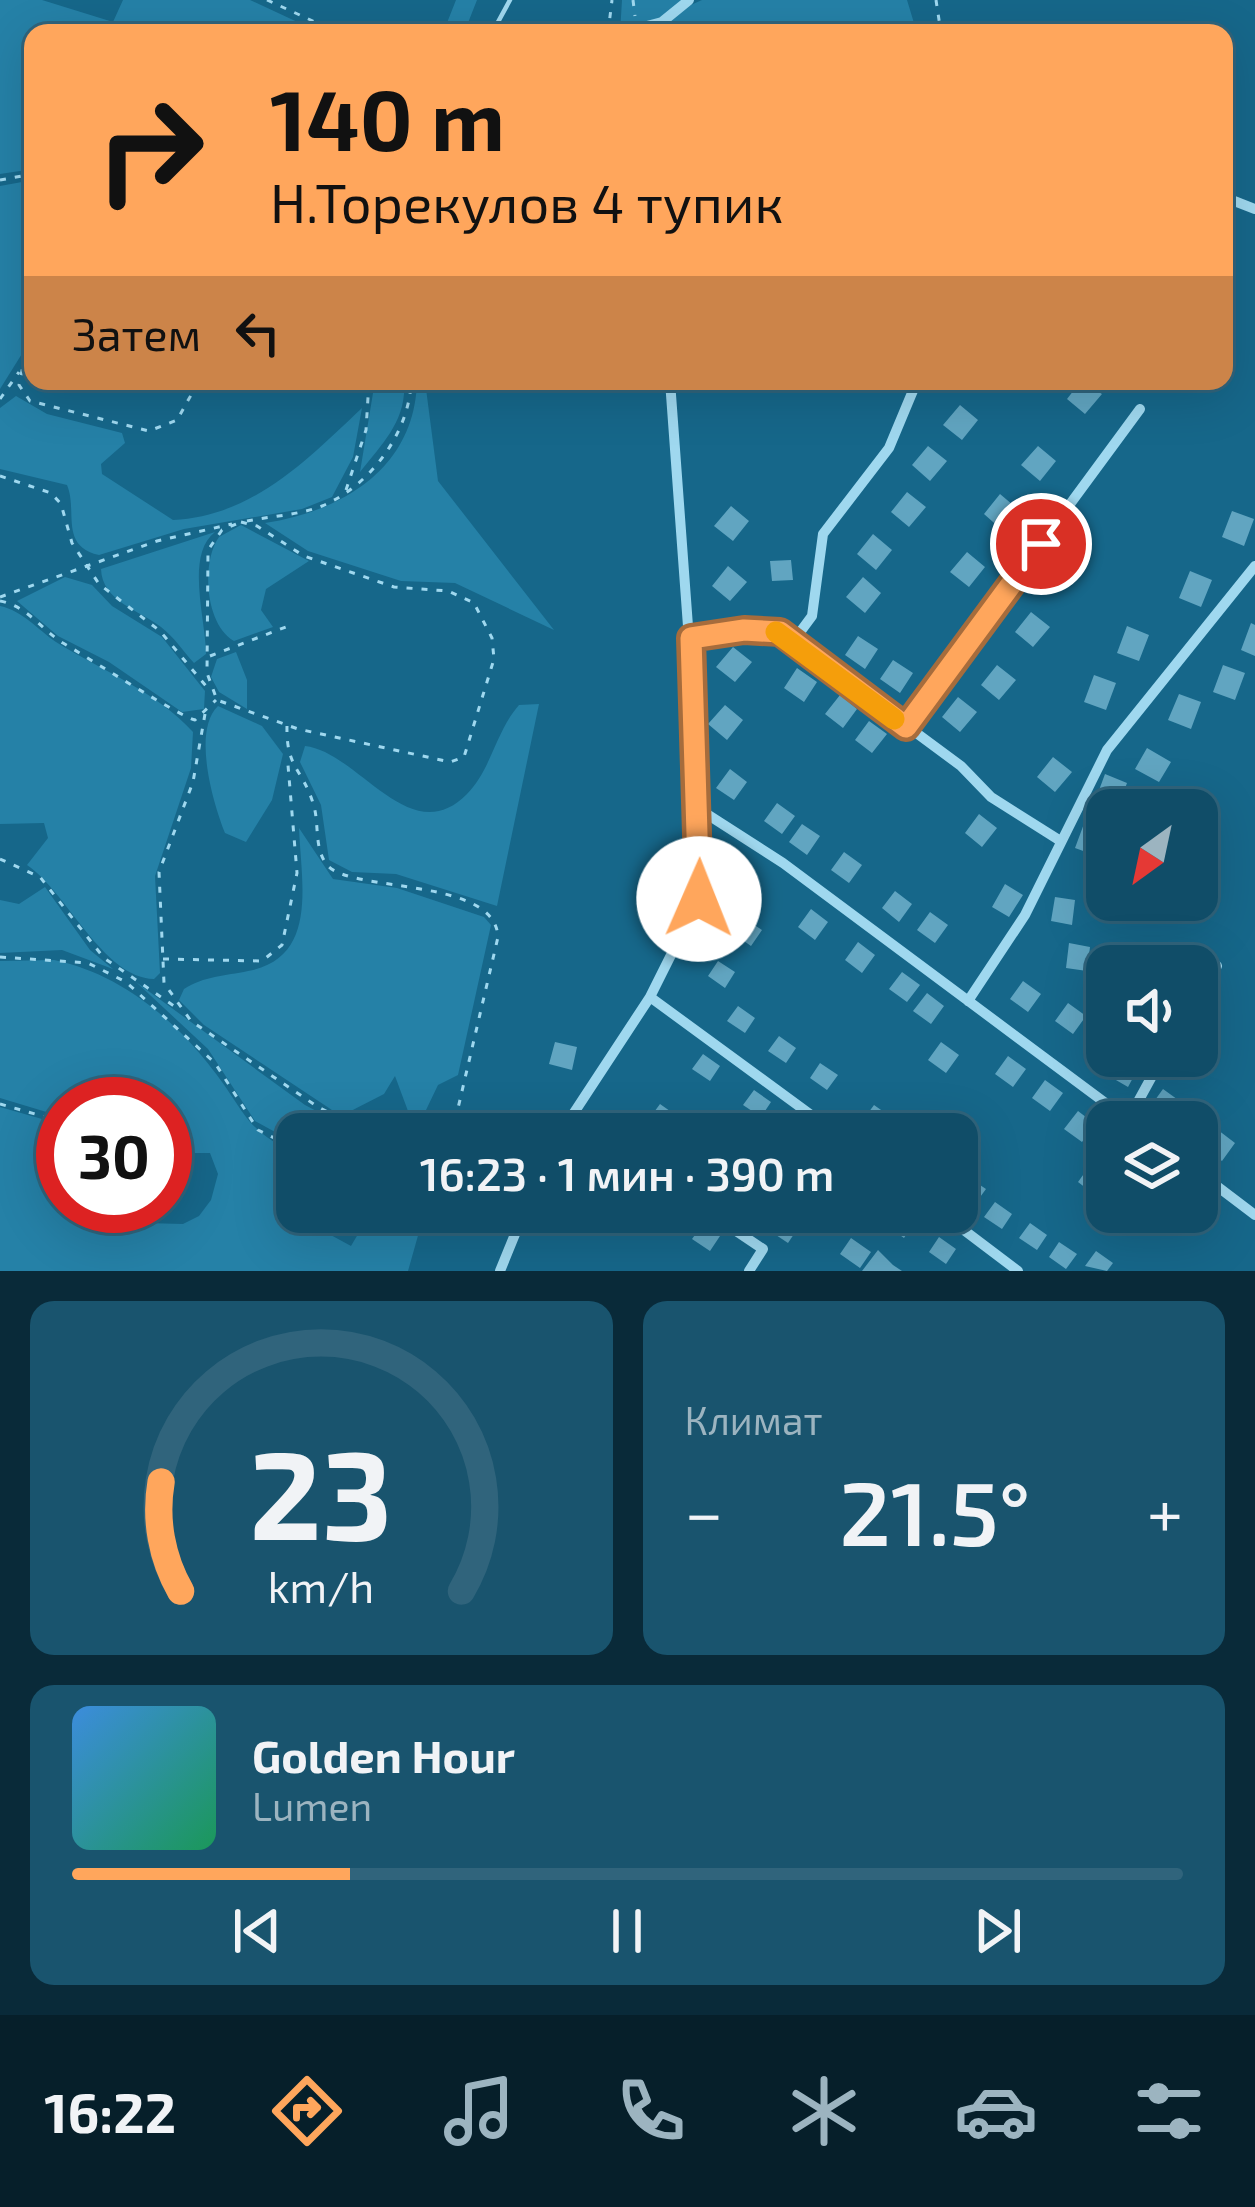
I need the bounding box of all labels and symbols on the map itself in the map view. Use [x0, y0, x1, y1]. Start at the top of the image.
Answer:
pin [990, 493, 1092, 595]
north arrow [1086, 789, 1218, 921]
position arrow [636, 836, 762, 962]
speed limit sign: 30 [36, 1077, 192, 1233]

